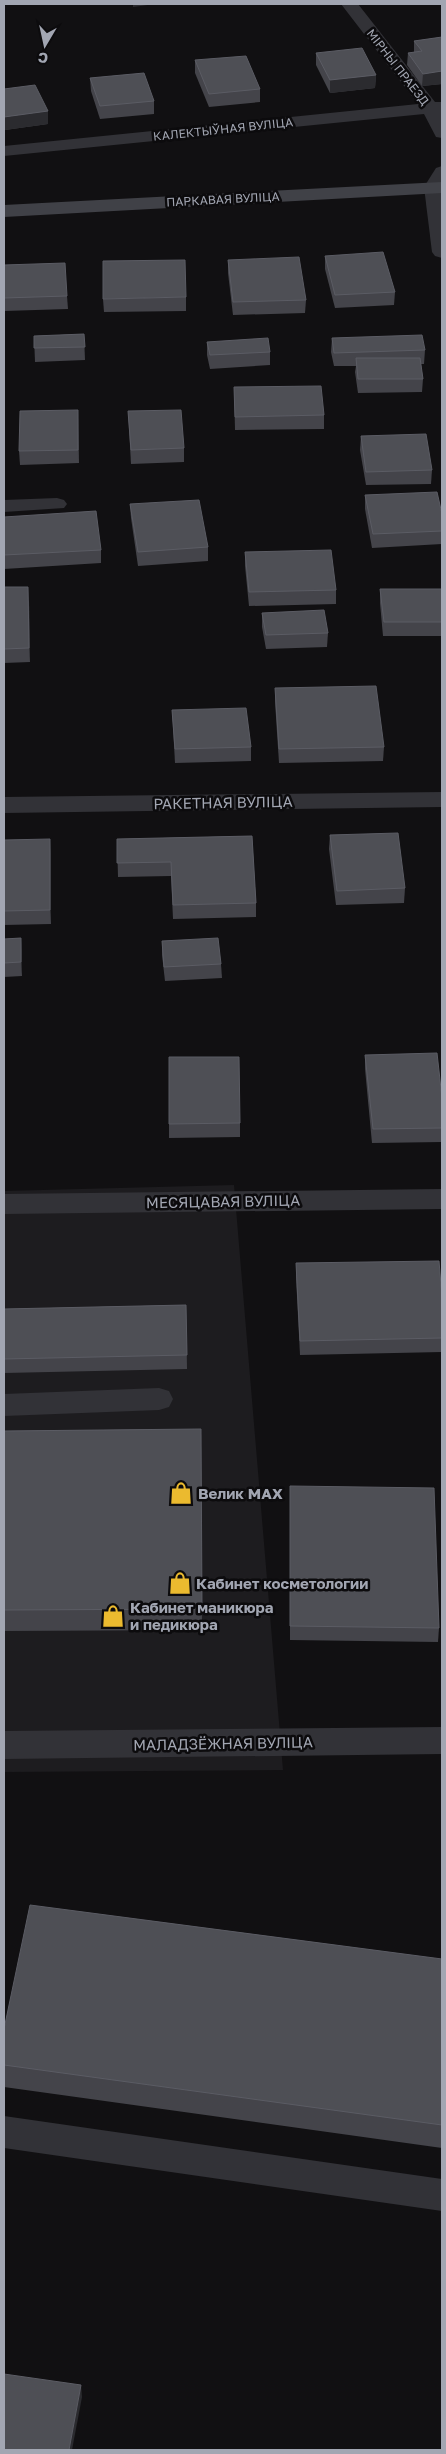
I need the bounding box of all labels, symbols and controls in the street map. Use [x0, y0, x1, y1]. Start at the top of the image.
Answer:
north arrow [20, 20, 70, 70]
street label: МІРНЫ ПРАЕЗД [364, 26, 432, 108]
text: С [37, 49, 49, 68]
street label: КАЛЕКТЫЎНАЯ ВУЛІЦА [152, 114, 294, 144]
street label: ПАРКАВАЯ ВУЛІЦА [166, 189, 280, 209]
street label: РАКЕТНАЯ ВУЛІЦА [153, 792, 293, 812]
street label: МЕСЯЦАВАЯ ВУЛІЦА [146, 1191, 300, 1211]
shop icon: Велик МАХ [168, 1480, 194, 1506]
place label: Велик МАХ [198, 1484, 283, 1502]
shop icon: Кабинет косметологии [167, 1570, 193, 1596]
place label: Кабинет косметологии [196, 1574, 368, 1592]
place label: Кабинет маникюра и педикюра [130, 1598, 274, 1633]
shop icon: Кабинет маникюра и педикюра [100, 1603, 126, 1629]
street label: МАЛАДЗЁЖНАЯ ВУЛІЦА [133, 1732, 313, 1754]

